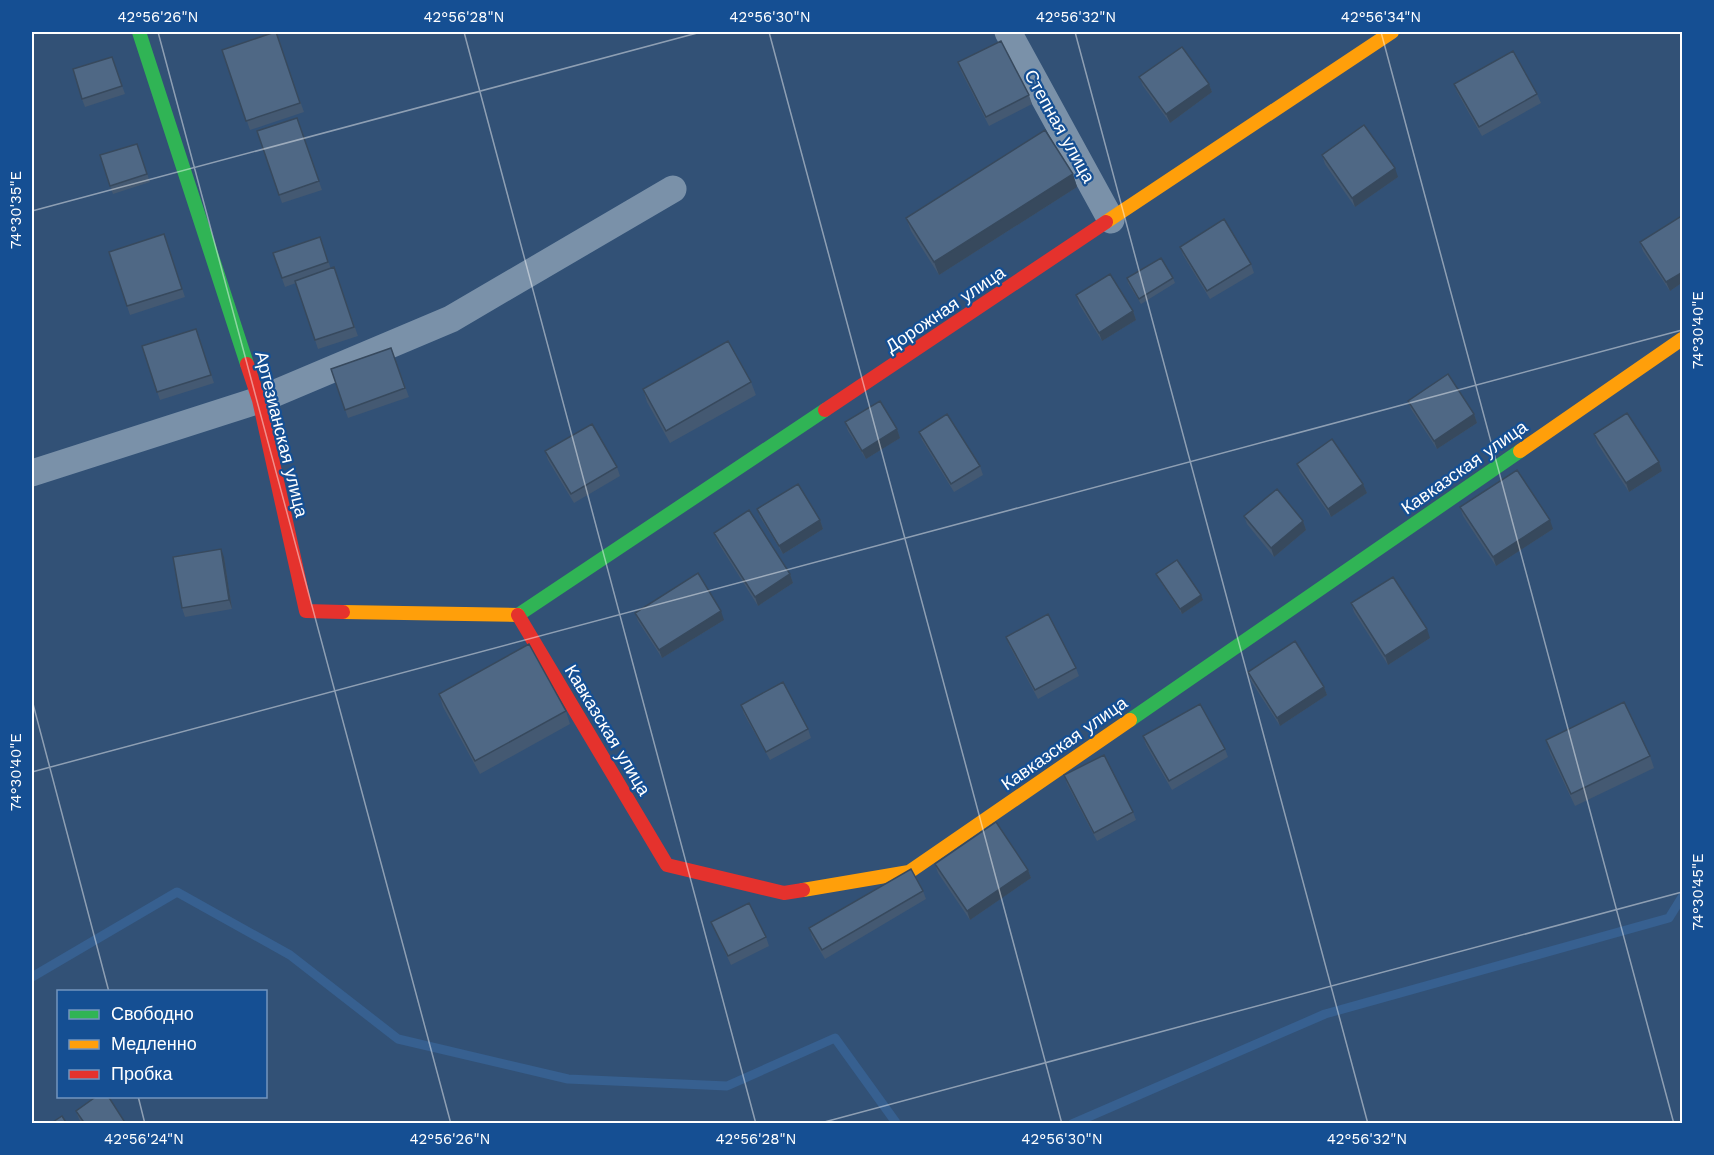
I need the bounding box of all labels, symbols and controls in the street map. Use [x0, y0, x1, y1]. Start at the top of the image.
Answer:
text: 42°56'26"N [117, 8, 199, 26]
text: 42°56'28"N [423, 8, 505, 26]
text: 42°56'30"N [729, 8, 811, 26]
text: 42°56'32"N [1036, 8, 1116, 26]
text: 42°56'34"N [1341, 8, 1421, 26]
street label: Степная улица [1020, 66, 1100, 187]
text: 74°30'35"E [7, 171, 25, 249]
street label: Дорожная улица [881, 261, 1010, 357]
text: 74°30'40"E [1689, 291, 1707, 369]
street label: Артезианская улица [251, 349, 313, 520]
street label: Кавказская улица [1397, 415, 1532, 518]
street label: Кавказская улица [561, 661, 656, 800]
street label: Кавказская улица [997, 691, 1132, 794]
text: 74°30'40"E [7, 733, 25, 811]
text: 74°30'45"E [1689, 853, 1707, 931]
legend [57, 990, 267, 1098]
text: Свободно [111, 1003, 194, 1024]
text: Медленно [111, 1033, 197, 1054]
text: Пробка [111, 1063, 174, 1084]
text: 42°56'24"N [104, 1130, 184, 1148]
text: 42°56'26"N [409, 1130, 491, 1148]
text: 42°56'28"N [715, 1130, 797, 1148]
text: 42°56'30"N [1021, 1130, 1103, 1148]
text: 42°56'32"N [1327, 1130, 1407, 1148]

